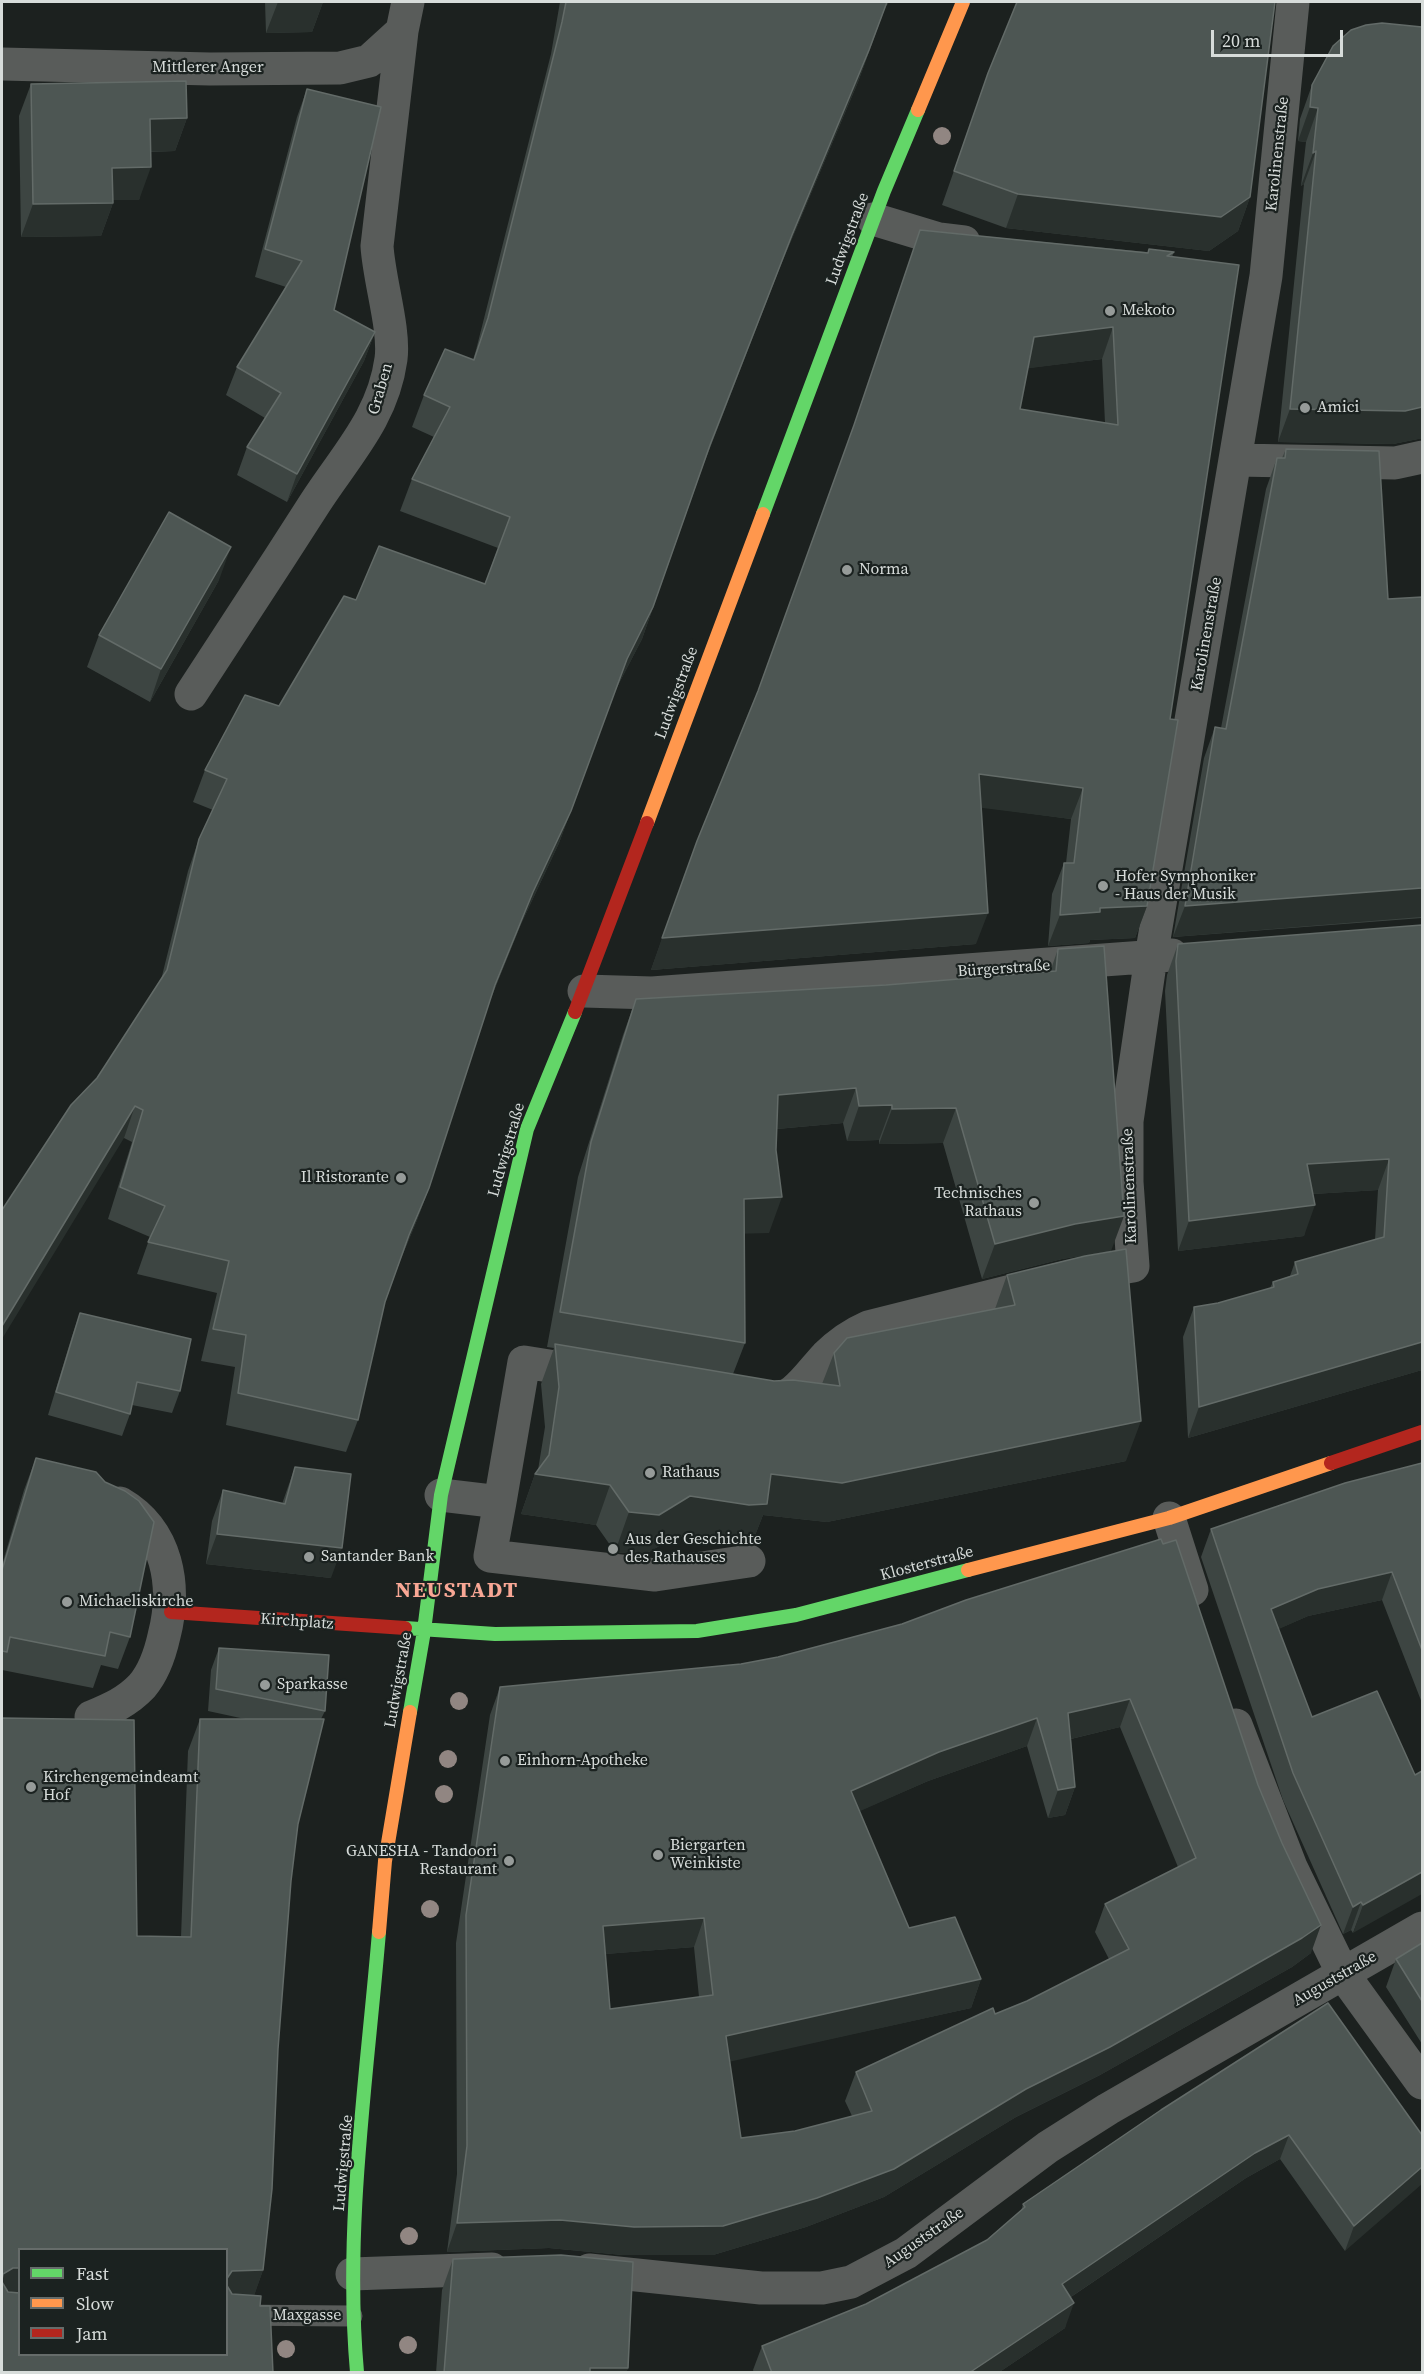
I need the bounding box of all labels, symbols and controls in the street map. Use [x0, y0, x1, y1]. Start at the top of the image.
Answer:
scale bar [1214, 18, 1346, 56]
text: 20 m [1222, 28, 1260, 53]
street label: Mittlerer Anger [152, 58, 264, 78]
street label: Karolinenstraße [1262, 96, 1294, 212]
street label: Ludwigstraße [822, 190, 874, 288]
place label: Mekoto [1122, 301, 1175, 321]
marker: Mekoto [1103, 304, 1117, 318]
street label: Graben [365, 361, 397, 417]
place label: Amici [1317, 398, 1359, 418]
marker: Amici [1298, 401, 1312, 415]
place label: Norma [859, 560, 909, 580]
marker: Norma [840, 563, 854, 577]
street label: Karolinenstraße [1188, 576, 1226, 692]
street label: Ludwigstraße [651, 644, 703, 742]
place label: Hofer Symphoniker - Haus der Musik [1115, 867, 1256, 905]
marker: Hofer Symphoniker - Haus der Musik [1096, 879, 1110, 893]
street label: Bürgerstraße [957, 956, 1051, 982]
street label: Ludwigstraße [484, 1101, 530, 1199]
street label: Karolinenstraße [1118, 1128, 1142, 1244]
place label: Il Ristorante [301, 1168, 389, 1188]
marker: Il Ristorante [394, 1171, 408, 1185]
place label: Technisches Rathaus [934, 1184, 1022, 1222]
marker: Technisches Rathaus [1027, 1196, 1041, 1210]
place label: Rathaus [662, 1463, 720, 1483]
marker: Rathaus [643, 1466, 657, 1480]
place label: Aus der Geschichte des Rathauses [625, 1530, 762, 1568]
marker: Aus der Geschichte des Rathauses [606, 1542, 620, 1556]
street label: Klosterstraße [878, 1542, 976, 1586]
place label: Santander Bank [321, 1547, 434, 1567]
marker: Santander Bank [302, 1550, 316, 1564]
district label: NEUSTADT [395, 1578, 519, 1604]
place label: Michaeliskirche [79, 1592, 193, 1612]
marker: Michaeliskirche [60, 1595, 74, 1609]
street label: Kirchplatz [260, 1610, 334, 1634]
street label: Ludwigstraße [381, 1631, 417, 1729]
place label: Sparkasse [277, 1675, 348, 1695]
marker: Sparkasse [258, 1678, 272, 1692]
place label: Einhorn-Apotheke [517, 1751, 648, 1771]
marker: Einhorn-Apotheke [498, 1754, 512, 1768]
place label: Kirchengemeindeamt Hof [43, 1768, 198, 1806]
marker: Kirchengemeindeamt Hof [24, 1780, 38, 1794]
place label: Biergarten Weinkiste [670, 1836, 746, 1874]
place label: GANESHA - Tandoori Restaurant [346, 1842, 497, 1880]
marker: Biergarten Weinkiste [651, 1848, 665, 1862]
marker: GANESHA - Tandoori Restaurant [502, 1854, 516, 1868]
street label: Auguststraße [1290, 1947, 1380, 2011]
street label: Ludwigstraße [330, 2114, 358, 2212]
street label: Auguststraße [880, 2203, 968, 2273]
legend [18, 2248, 228, 2356]
text: Fast [76, 2261, 109, 2286]
text: Slow [76, 2291, 114, 2316]
street label: Maxgasse [273, 2306, 341, 2326]
text: Jam [76, 2321, 108, 2346]

